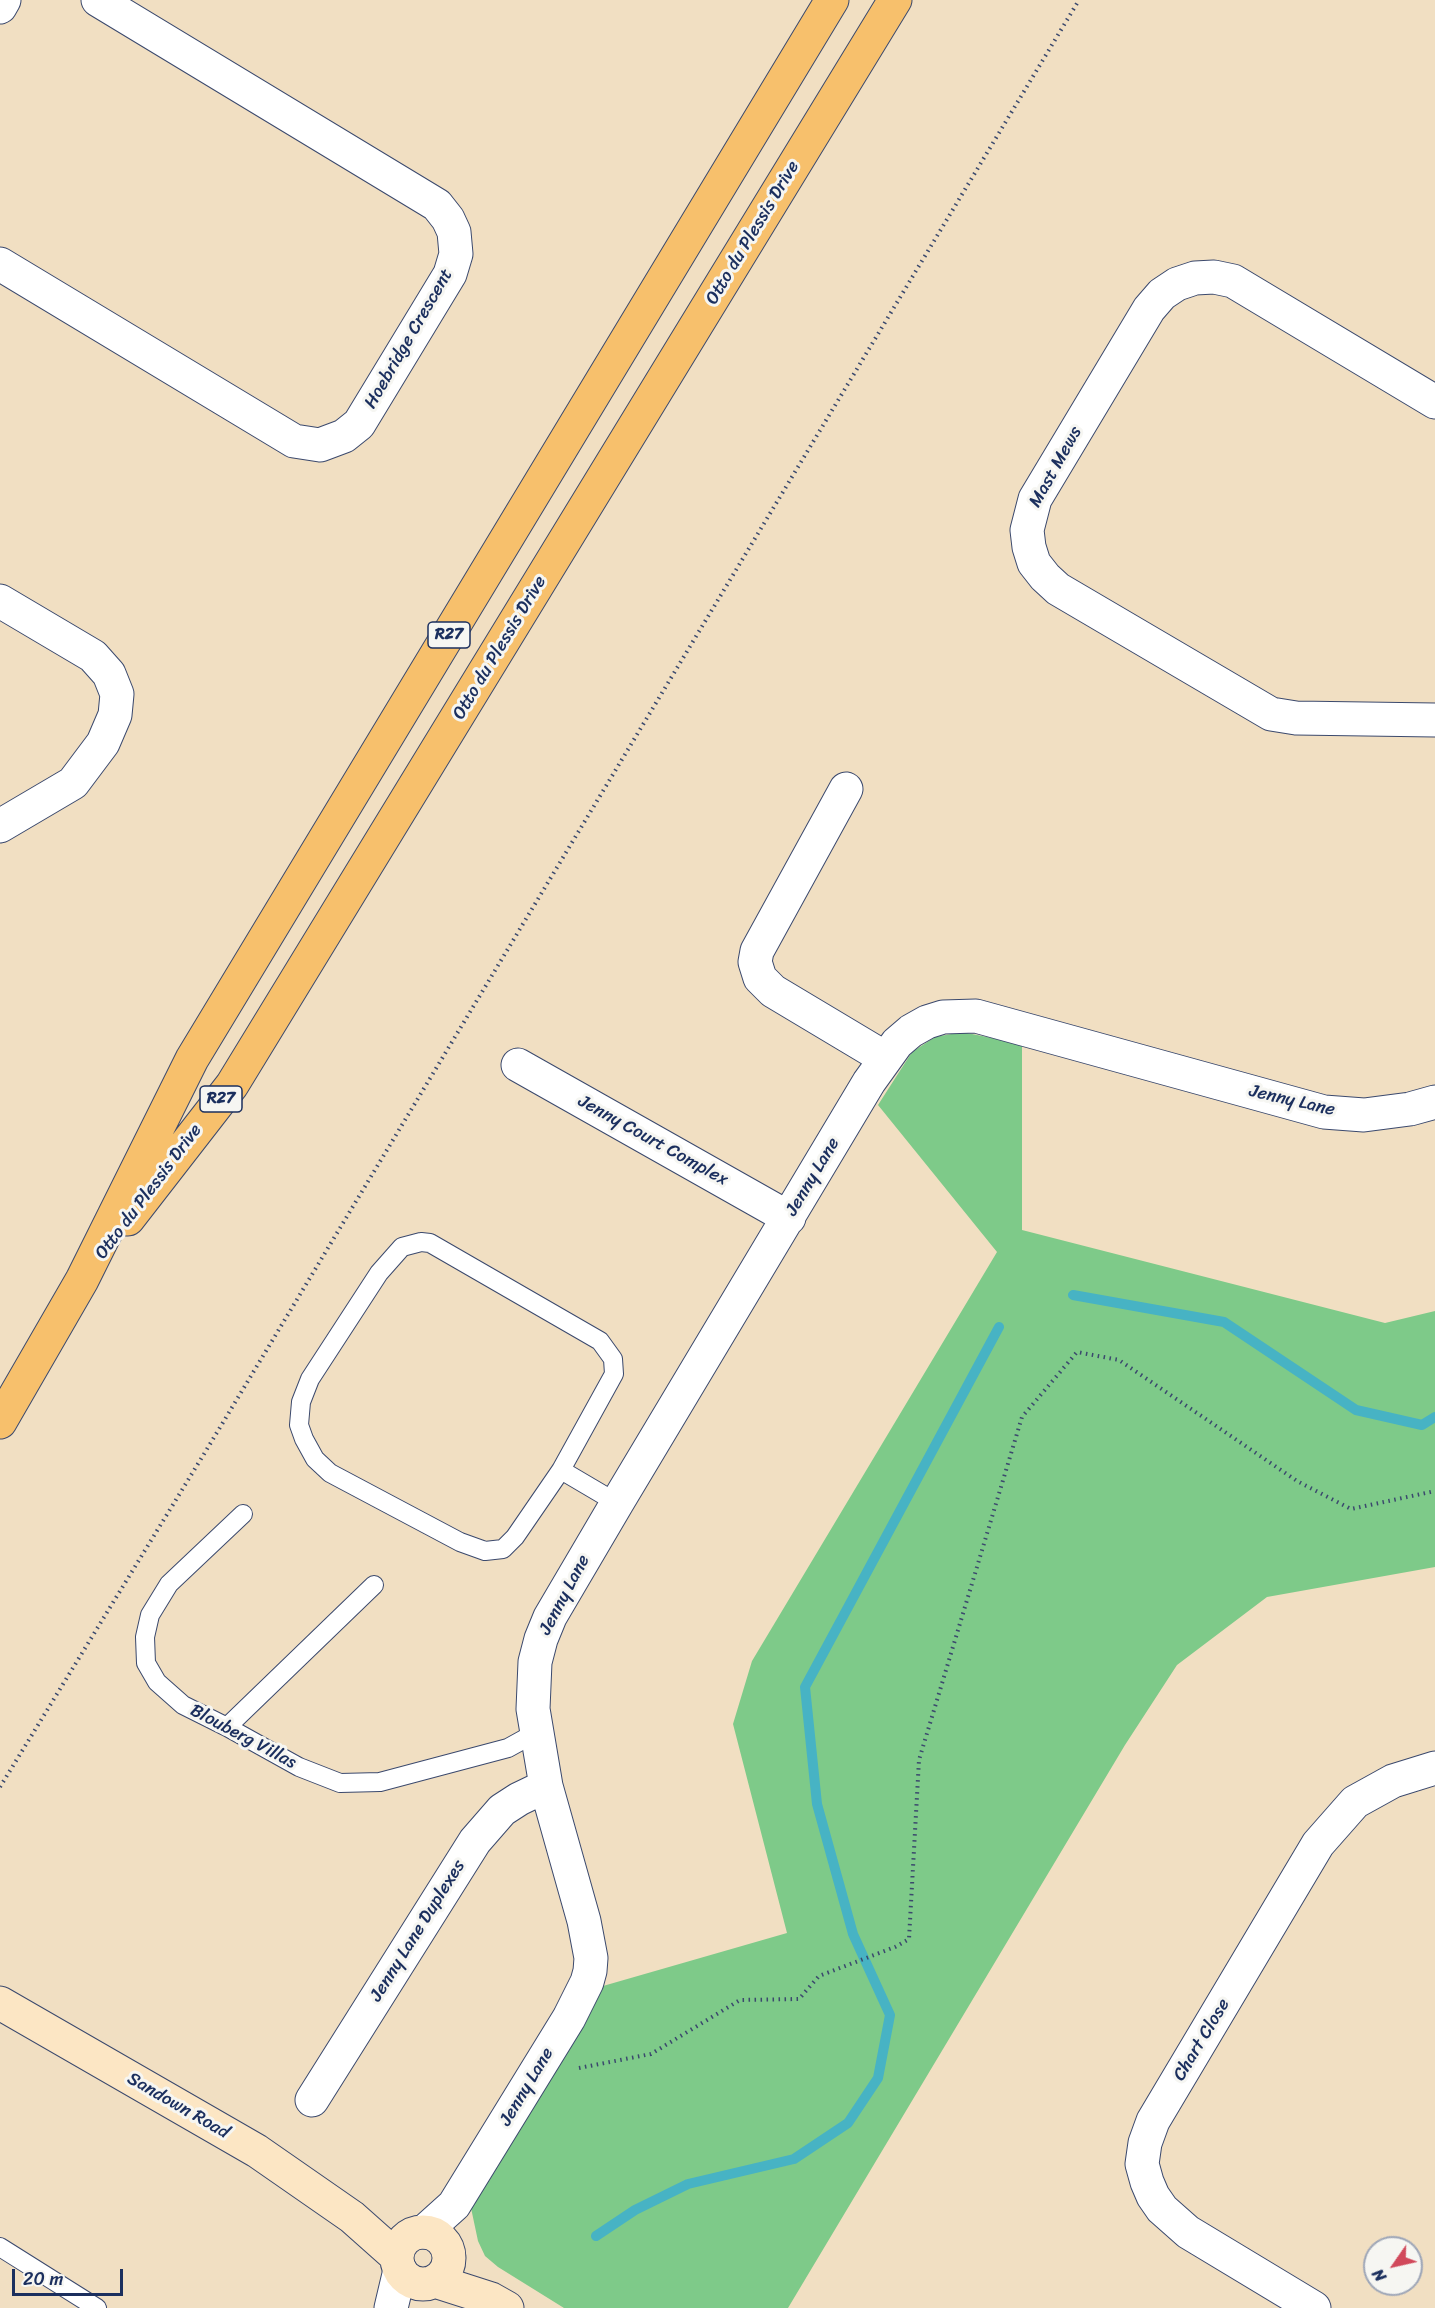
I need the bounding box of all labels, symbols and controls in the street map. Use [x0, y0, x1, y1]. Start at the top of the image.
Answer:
street label: Otto du Plessis Drive [702, 157, 804, 309]
street label: Hoebridge Crescent [360, 265, 458, 413]
street label: Mast Mews [1025, 423, 1087, 511]
street label: Otto du Plessis Drive [449, 572, 551, 724]
road number: R27 [428, 622, 470, 648]
street label: Jenny Lane [1247, 1081, 1337, 1121]
road number: R27 [200, 1086, 242, 1112]
street label: Jenny Court Complex [574, 1091, 732, 1191]
street label: Otto du Plessis Drive [91, 1120, 207, 1264]
street label: Jenny Lane [781, 1134, 845, 1220]
street label: Jenny Lane [535, 1551, 595, 1639]
street label: Blouberg Villas [186, 1700, 300, 1774]
street label: Jenny Lane Duplexes [366, 1856, 470, 2006]
street label: Chart Close [1169, 1995, 1235, 2085]
street label: Jenny Lane [495, 2044, 559, 2130]
street label: Sandown Road [123, 2068, 233, 2144]
north arrow [1363, 2236, 1423, 2296]
scale bar [15, 2257, 126, 2295]
text: 20 m [23, 2263, 63, 2295]
text: N [1364, 2263, 1394, 2288]

